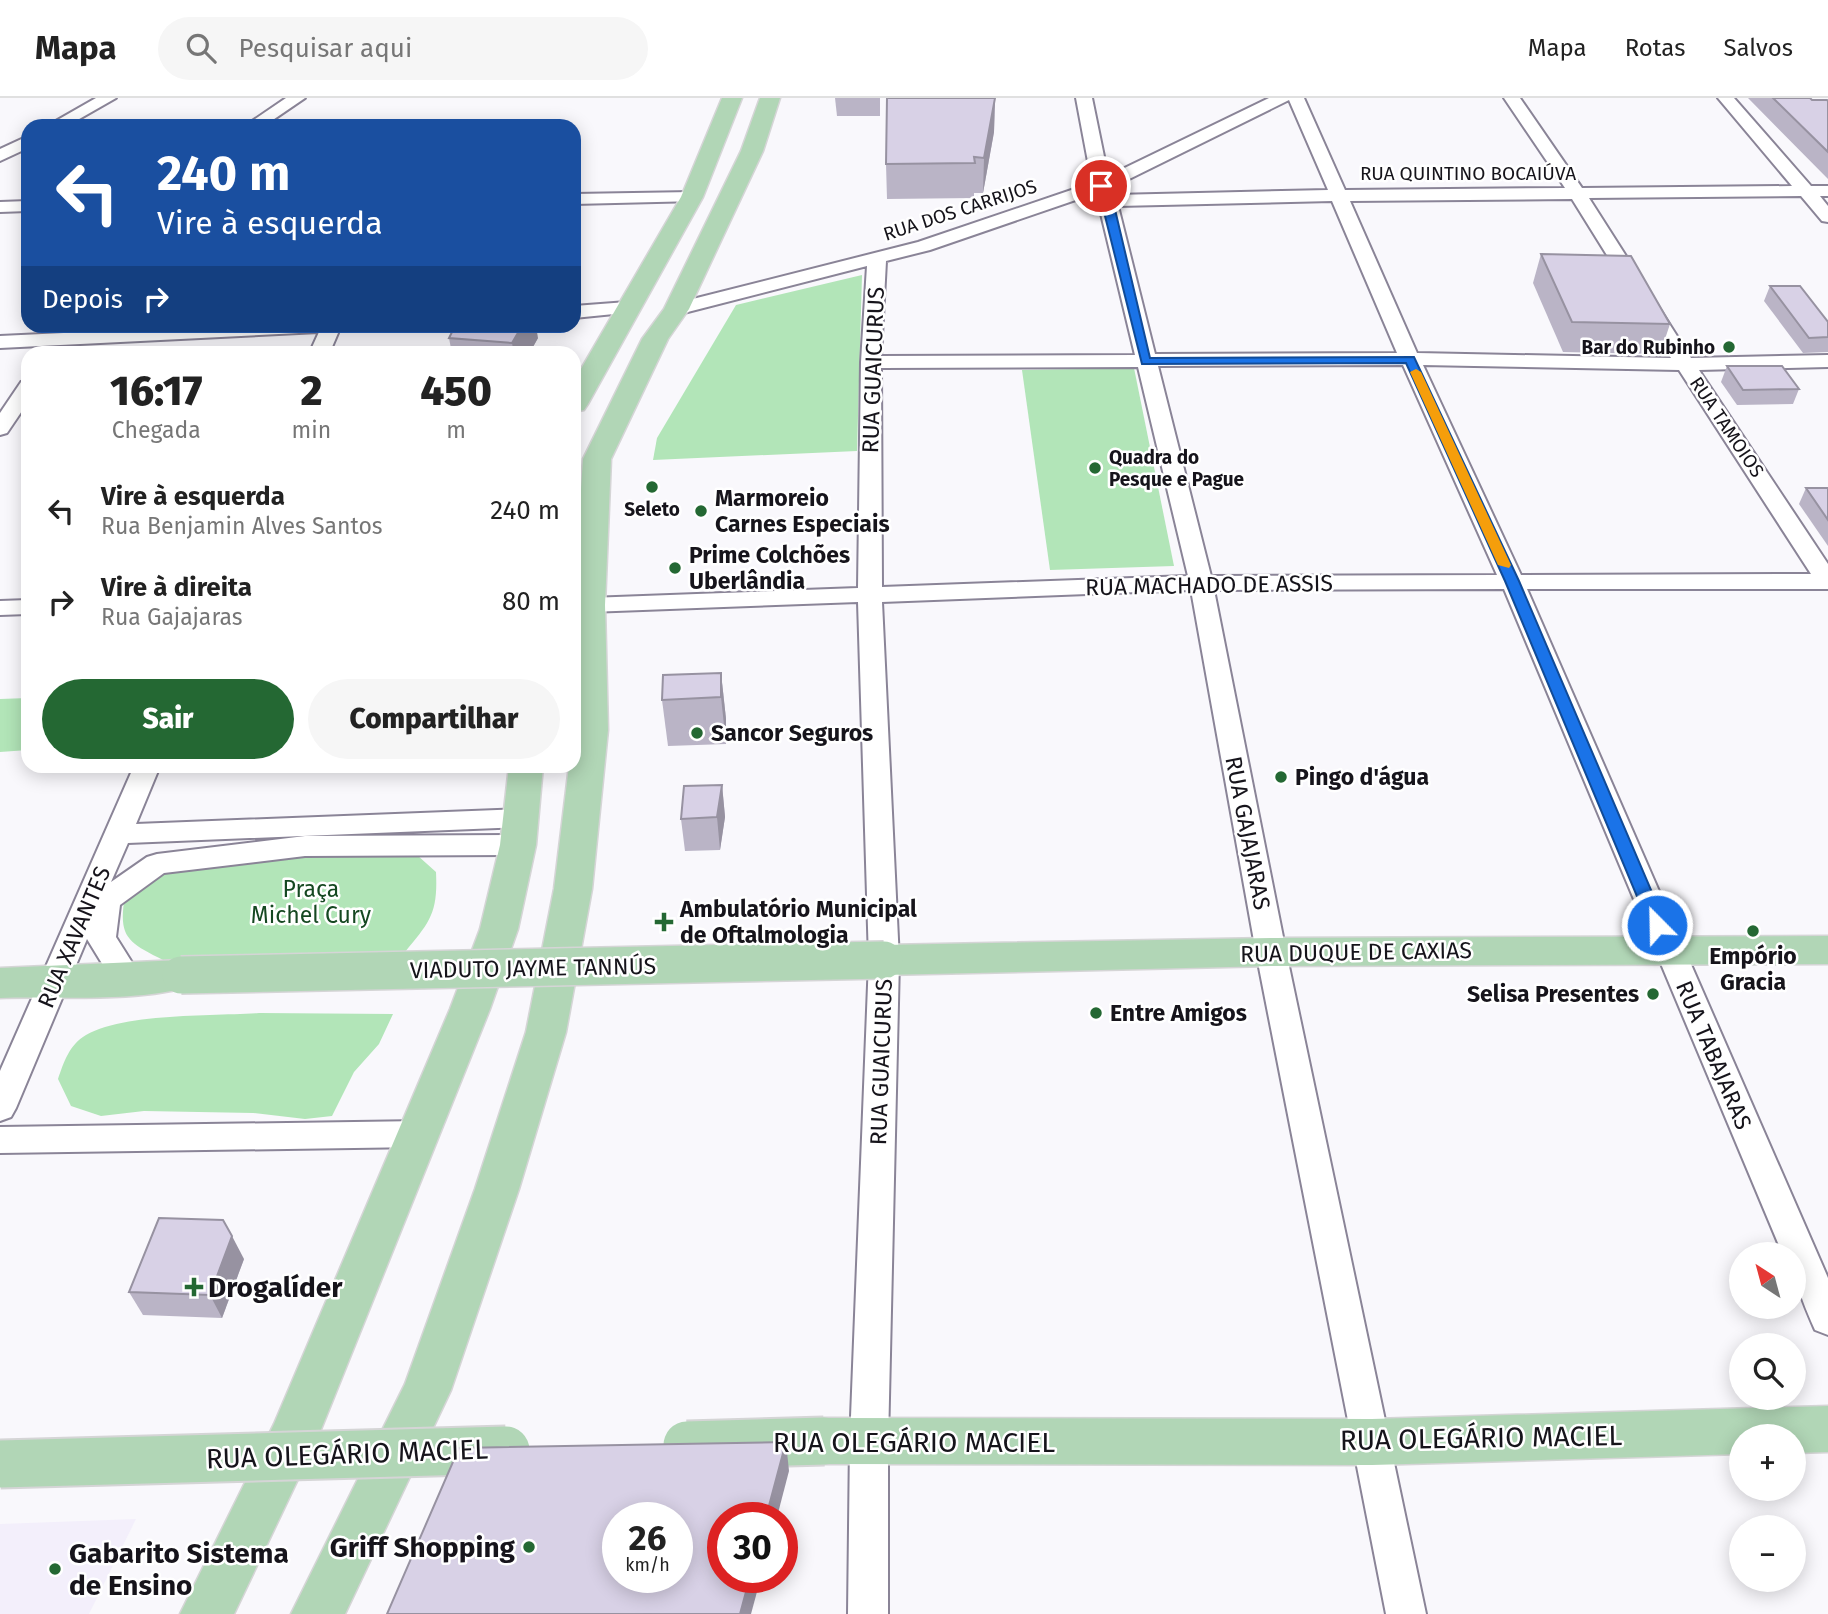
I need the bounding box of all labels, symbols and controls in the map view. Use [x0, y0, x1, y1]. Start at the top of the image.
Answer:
search box [158, 17, 648, 80]
text: Mapa [35, 28, 116, 68]
icon: search [182, 29, 220, 67]
text: Pesquisar aqui [238, 33, 412, 64]
text: Mapa [1528, 34, 1587, 62]
text: Rotas [1625, 34, 1685, 62]
text: Salvos [1723, 34, 1793, 62]
text: 240 m [157, 144, 290, 203]
icon: left [42, 147, 133, 238]
pin [1071, 156, 1131, 216]
street label: RUA QUINTINO BOCAIÚVA [1360, 162, 1576, 185]
icon: arrive [1082, 167, 1120, 205]
street label: RUA DOS CARRIJOS [880, 174, 1040, 246]
text: Vire à esquerda [157, 204, 383, 242]
icon: right [137, 280, 175, 318]
text: Depois [42, 284, 123, 315]
street label: RUA GUAICURUS [856, 286, 890, 454]
place label: Bar do Rubinho [1581, 336, 1715, 359]
marker: Bar do Rubinho [1721, 339, 1737, 355]
text: 16:17 [110, 366, 203, 416]
text: 2 [300, 366, 322, 416]
text: 450 [420, 366, 492, 416]
street label: RUA TAMOIOS [1685, 372, 1769, 482]
text: Chegada [112, 416, 201, 444]
text: min [292, 416, 331, 444]
text: m [446, 416, 466, 444]
place label: Quadra do Pesque e Pague [1109, 446, 1244, 491]
marker: Quadra do Pesque e Pague [1087, 460, 1103, 476]
marker: Seleto [644, 479, 660, 495]
text: Vire à esquerda [101, 481, 285, 512]
place label: Marmoreio Carnes Especiais [715, 484, 890, 538]
icon: left [42, 492, 80, 530]
text: 240 m [490, 495, 560, 526]
place label: Seleto [624, 498, 680, 521]
marker: Marmoreio Carnes Especiais [693, 503, 709, 519]
text: Rua Benjamin Alves Santos [101, 512, 383, 540]
place label: Prime Colchões Uberlândia [689, 541, 850, 595]
marker: Prime Colchões Uberlândia [667, 560, 683, 576]
street label: RUA MACHADO DE ASSIS [1085, 569, 1333, 601]
text: Vire à direita [101, 572, 252, 603]
icon: right [42, 583, 80, 621]
text: 80 m [502, 586, 560, 617]
text: Rua Gajajaras [101, 603, 242, 631]
button: Sair [42, 679, 294, 759]
button: Compartilhar [308, 679, 560, 759]
place label: Sancor Seguros [711, 719, 873, 747]
marker: Sancor Seguros [689, 725, 705, 741]
street label: RUA GAJAJARAS [1219, 754, 1277, 912]
place label: Pingo d'água [1295, 763, 1429, 791]
marker: Pingo d'água [1273, 769, 1289, 785]
street label: RUA XAVANTES [32, 862, 116, 1012]
park label: Praça Michel Cury [251, 875, 372, 929]
position arrow [1620, 888, 1694, 962]
place label: Ambulatório Municipal de Oftalmologia [679, 895, 917, 949]
marker: Ambulatório Municipal de Oftalmologia [654, 912, 674, 932]
marker: Empório Gracia [1745, 923, 1761, 939]
street label: RUA DUQUE DE CAXIAS [1240, 936, 1472, 968]
place label: Empório Gracia [1709, 942, 1797, 996]
street label: VIADUTO JAYME TANNÚS [410, 951, 656, 984]
street label: RUA TABAJARAS [1670, 976, 1758, 1134]
street label: RUA GUAICURUS [864, 978, 898, 1146]
place label: Selisa Presentes [1467, 980, 1639, 1008]
marker: Selisa Presentes [1645, 986, 1661, 1002]
place label: Entre Amigos [1110, 999, 1247, 1027]
marker: Entre Amigos [1088, 1005, 1104, 1021]
north arrow [1729, 1242, 1806, 1320]
map controls [1729, 1242, 1806, 1592]
place label: Drogalíder [208, 1271, 343, 1304]
marker: Drogalíder [186, 1279, 202, 1295]
button: search [1729, 1333, 1806, 1410]
street label: RUA OLEGÁRIO MACIEL [1339, 1419, 1623, 1457]
button: + [1729, 1424, 1806, 1501]
street label: RUA OLEGÁRIO MACIEL [773, 1426, 1055, 1459]
street label: RUA OLEGÁRIO MACIEL [205, 1433, 489, 1475]
speed limit sign: 30 [707, 1502, 798, 1593]
button: − [1729, 1515, 1806, 1592]
text: 26 [629, 1517, 666, 1559]
place label: Griff Shopping [330, 1531, 516, 1564]
place label: Gabarito Sistema de Ensino [69, 1537, 289, 1602]
marker: Griff Shopping [521, 1539, 537, 1555]
text: km/h [625, 1554, 670, 1576]
marker: Gabarito Sistema de Ensino [47, 1561, 63, 1577]

